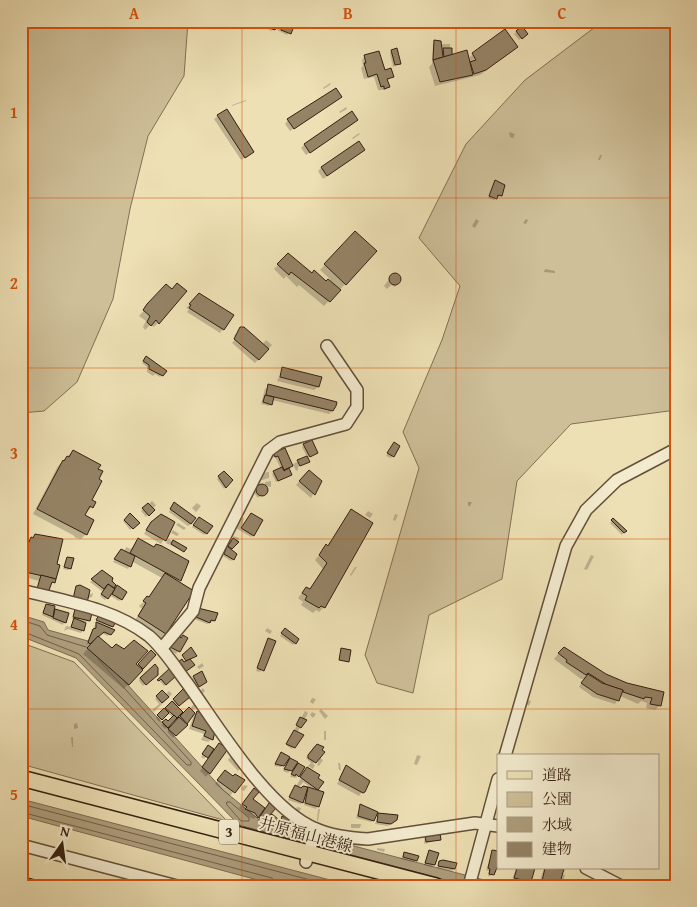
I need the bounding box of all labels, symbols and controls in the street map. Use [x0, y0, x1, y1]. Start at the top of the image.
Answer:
text: A [129, 1, 140, 25]
text: B [343, 1, 353, 25]
text: C [557, 1, 567, 25]
text: 1 [10, 100, 18, 124]
text: 2 [10, 271, 18, 295]
text: 3 [10, 441, 18, 465]
text: 4 [10, 612, 18, 636]
legend [497, 754, 660, 870]
text: 道路 [542, 764, 572, 785]
text: 5 [10, 782, 18, 806]
text: 公園 [542, 788, 572, 809]
street label: 井原福山港線 [257, 810, 355, 858]
text: 水域 [542, 814, 572, 835]
north arrow [38, 820, 88, 870]
road number: 3 [219, 820, 239, 844]
text: N [58, 821, 73, 842]
text: 建物 [542, 838, 572, 859]

